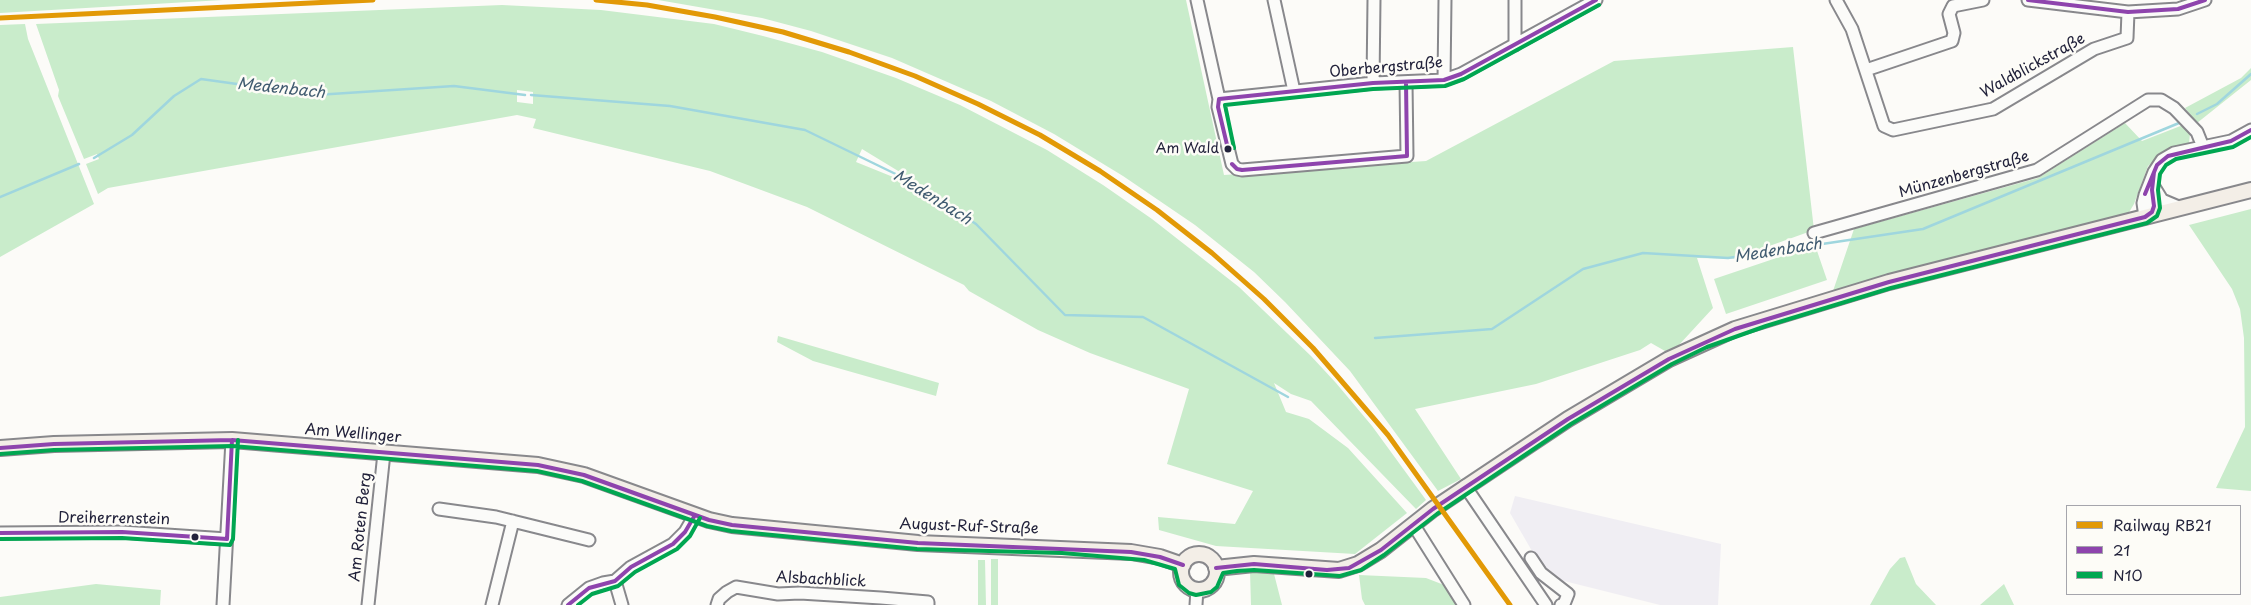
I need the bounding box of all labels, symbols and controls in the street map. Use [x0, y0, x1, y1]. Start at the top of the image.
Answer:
street label: Waldblickstraße [1978, 30, 2088, 102]
street label: Oberbergstraße [1328, 54, 1444, 82]
water label: Medenbach [236, 75, 326, 103]
place label: Am Wald [1156, 141, 1219, 157]
marker: Am Wald [1223, 144, 1233, 154]
street label: Münzenbergstraße [1897, 148, 2031, 202]
water label: Medenbach [890, 167, 974, 229]
water label: Medenbach [1733, 235, 1823, 267]
street label: Am Wellinger [304, 421, 402, 447]
street label: Am Roten Berg [346, 471, 376, 583]
legend [2066, 505, 2241, 595]
street label: Dreiherrenstein [58, 509, 170, 529]
text: Railway RB21 [2113, 513, 2211, 536]
street label: August-Ruf-Straße [899, 516, 1039, 538]
unlabelled marker [190, 532, 200, 542]
text: 21 [2113, 538, 2130, 561]
text: N10 [2113, 563, 2142, 586]
street label: Alsbachblick [776, 569, 866, 591]
unlabelled marker [1304, 569, 1314, 579]

